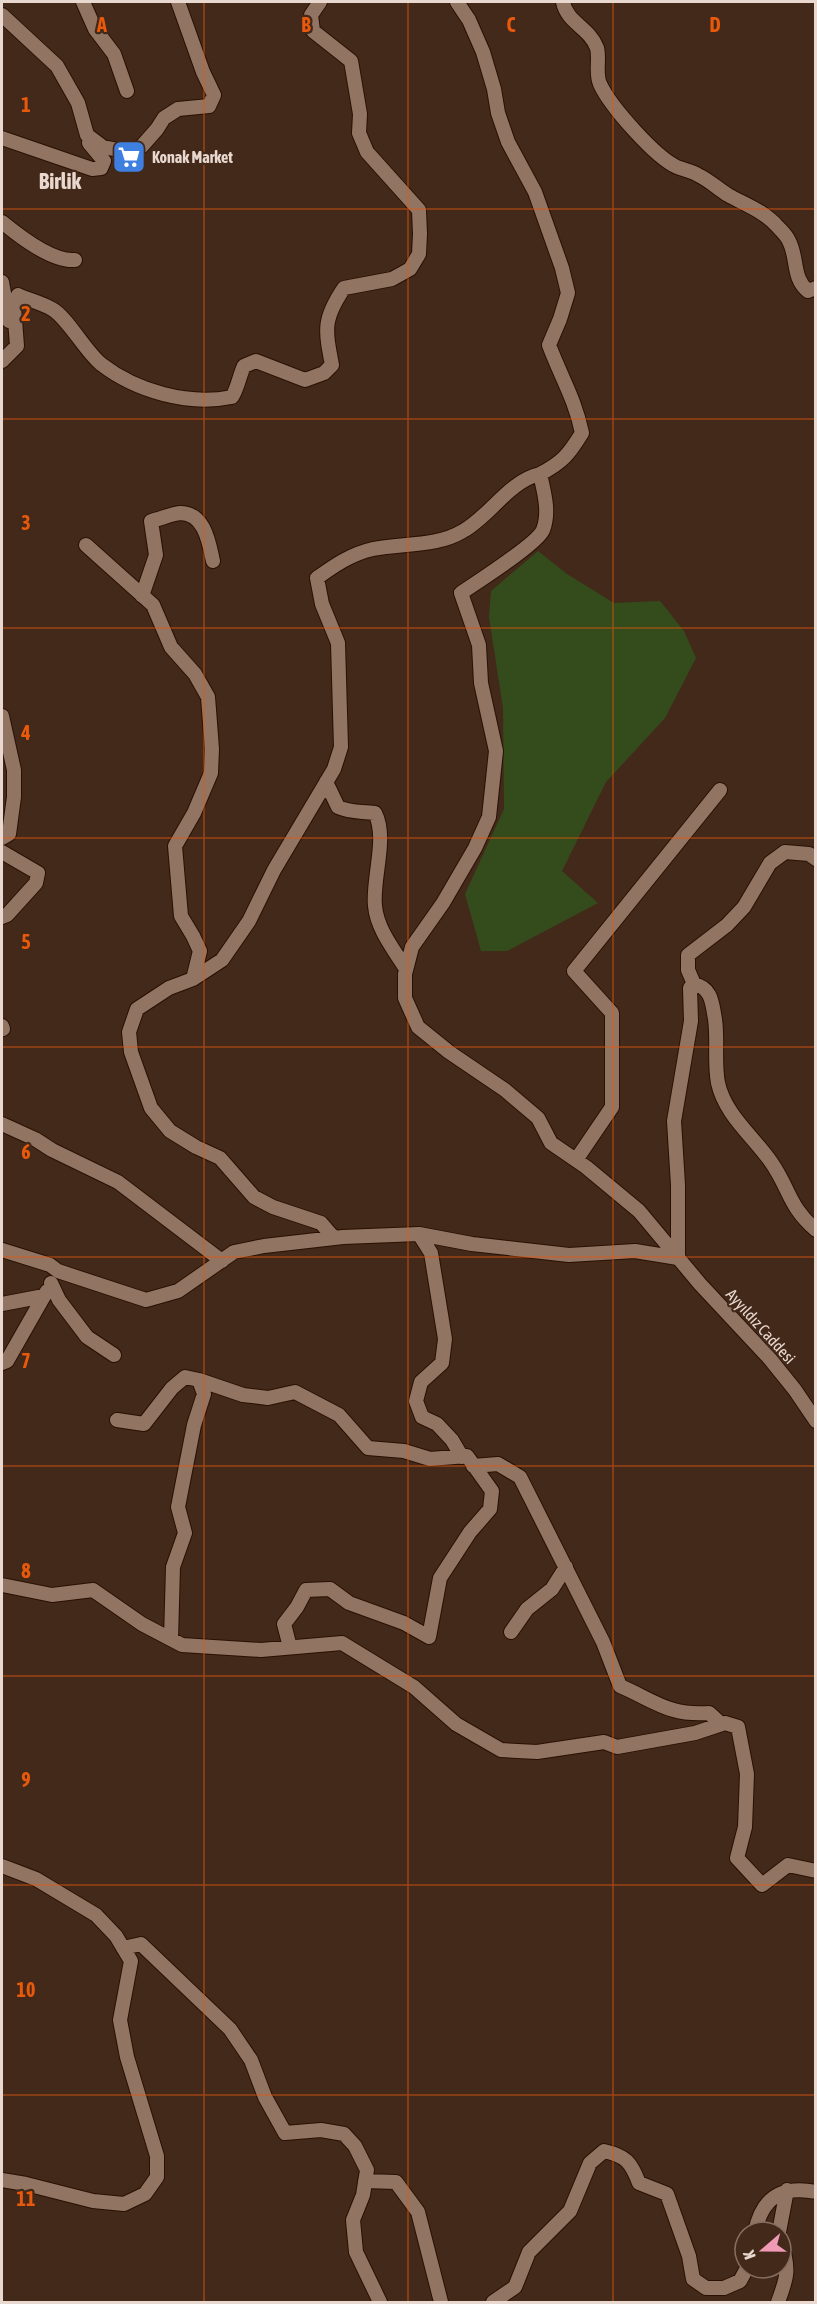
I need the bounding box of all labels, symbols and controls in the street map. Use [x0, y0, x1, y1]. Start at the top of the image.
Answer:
text: A [96, 13, 107, 36]
text: B [301, 13, 311, 36]
text: C [507, 13, 516, 36]
text: D [709, 13, 721, 36]
text: 1 [21, 93, 31, 116]
supermarket icon: Konak Market [111, 139, 147, 175]
place label: Konak Market [152, 148, 233, 166]
district label: Birlik [39, 168, 82, 194]
text: 2 [21, 302, 31, 325]
text: 3 [21, 511, 31, 534]
text: 4 [20, 721, 31, 744]
text: 5 [21, 930, 31, 953]
text: 6 [21, 1140, 31, 1163]
street label: Ayyıldız Caddesi [722, 1285, 799, 1368]
text: 7 [21, 1349, 31, 1372]
text: 8 [21, 1559, 31, 1582]
text: 9 [21, 1768, 31, 1791]
text: 10 [17, 1978, 35, 2001]
text: 11 [17, 2187, 35, 2210]
north arrow [733, 2220, 793, 2280]
text: K [739, 2248, 759, 2262]

